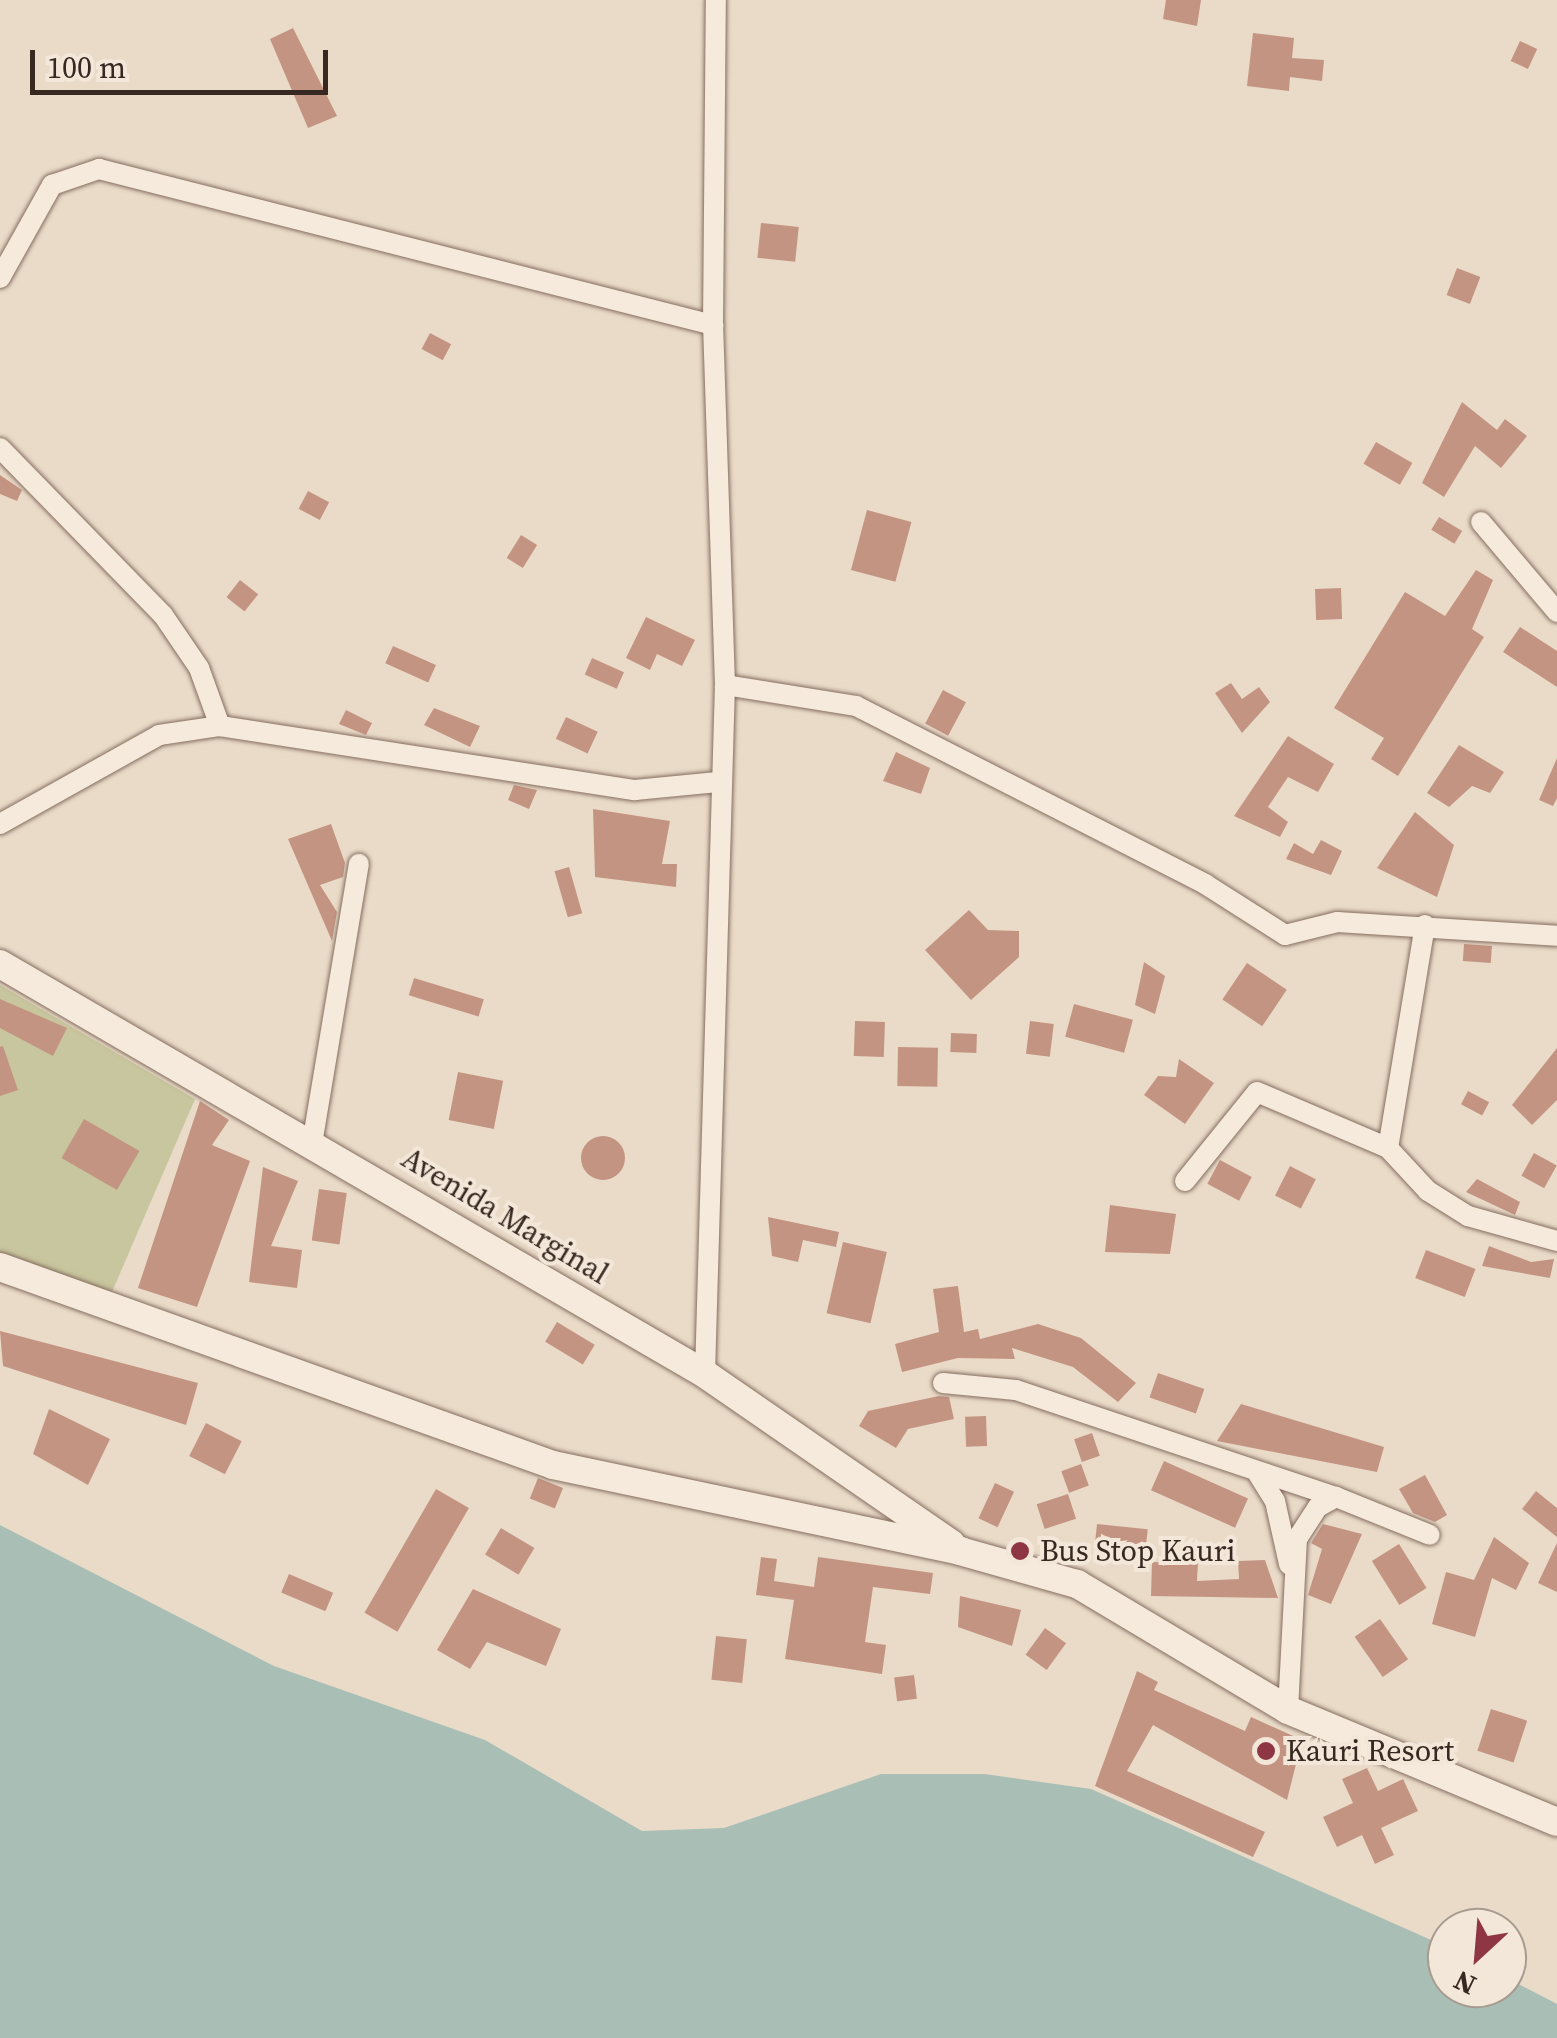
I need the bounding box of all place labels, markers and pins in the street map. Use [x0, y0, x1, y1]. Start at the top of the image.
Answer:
place label: Bus Stop Kauri [1040, 1533, 1235, 1569]
marker: Bus Stop Kauri [1009, 1540, 1031, 1562]
place label: Kauri Resort [1286, 1733, 1454, 1769]
marker: Kauri Resort [1255, 1740, 1277, 1762]

